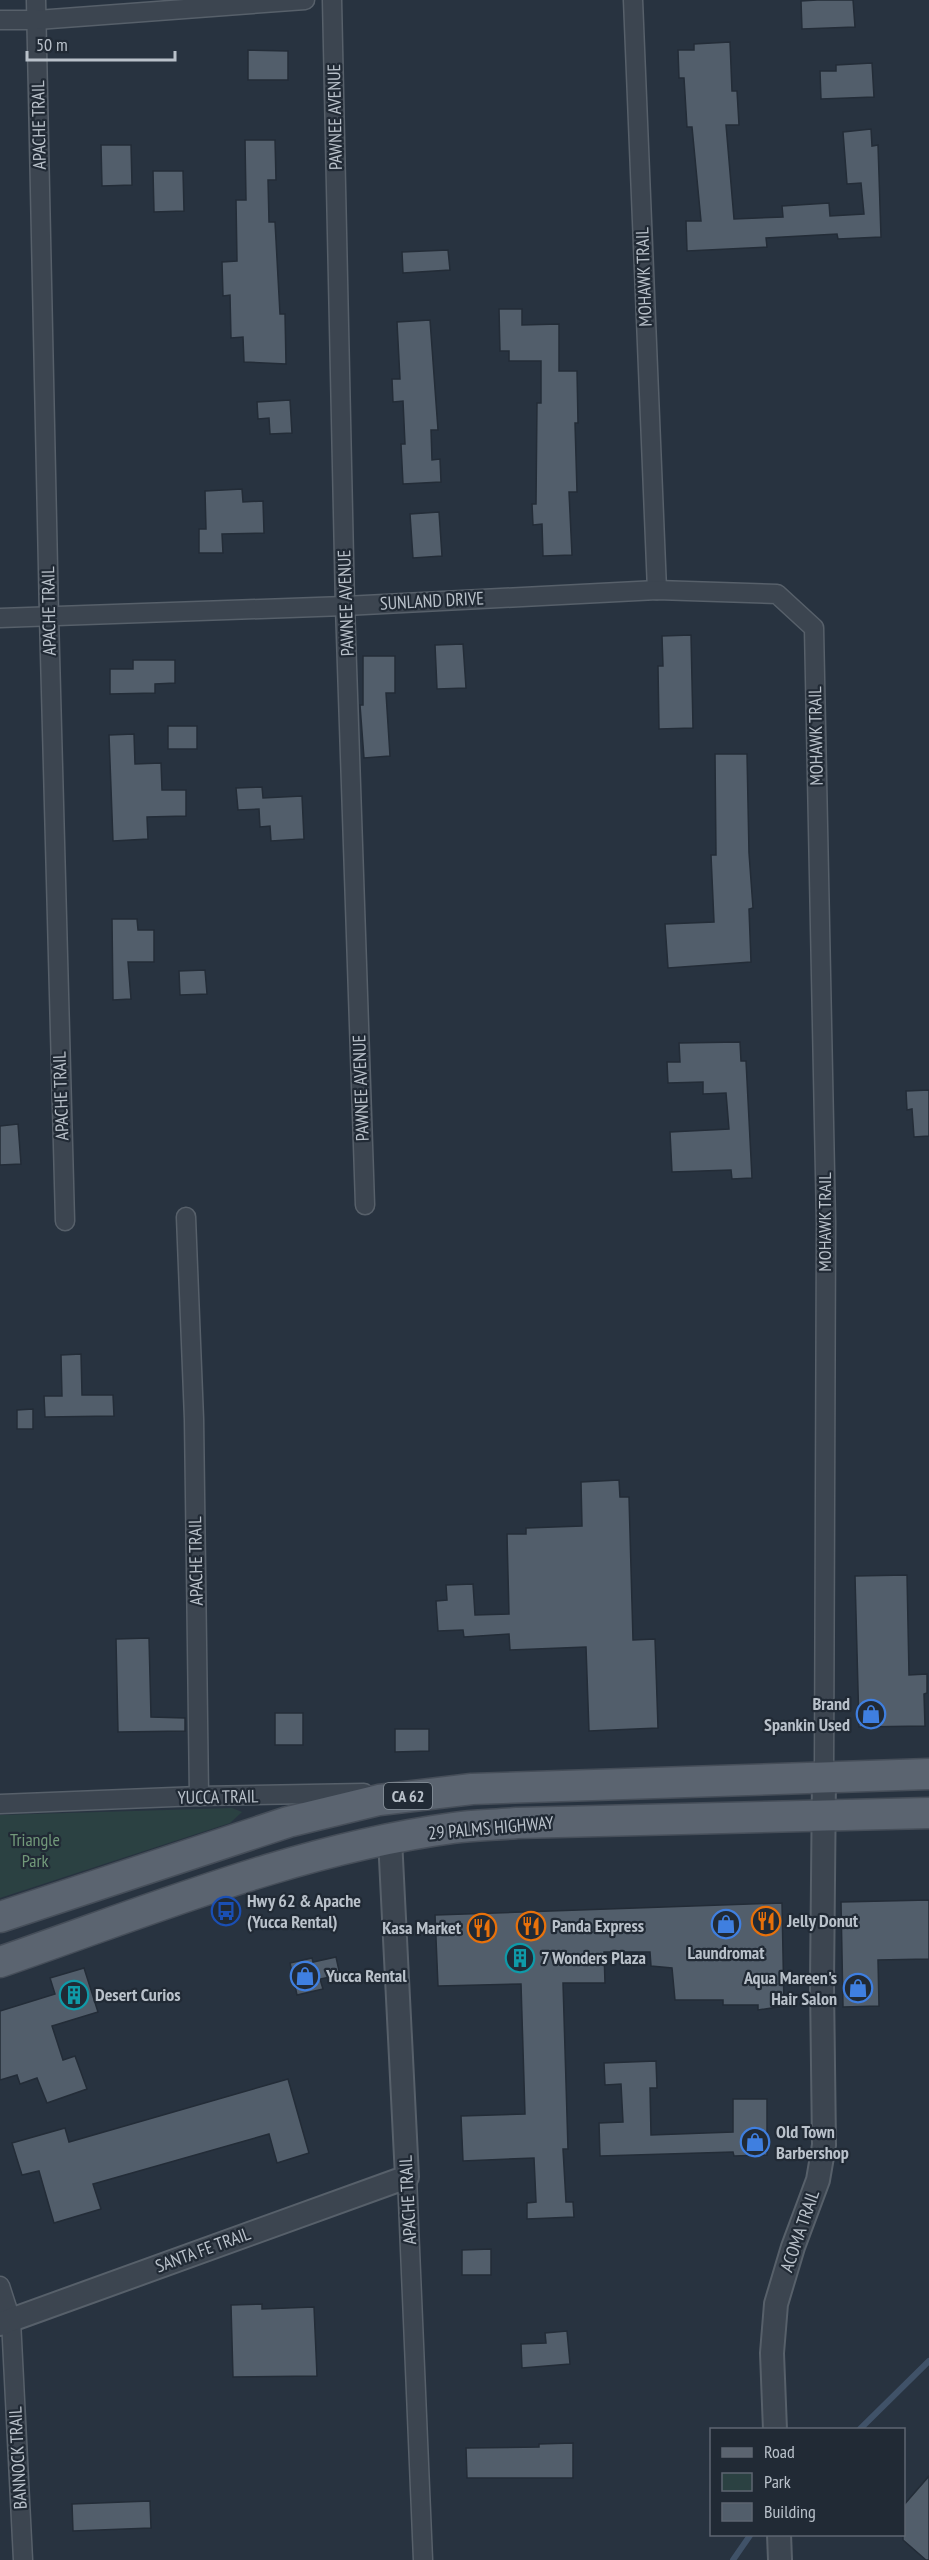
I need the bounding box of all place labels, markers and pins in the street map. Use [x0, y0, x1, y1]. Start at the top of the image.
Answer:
place label: Brand Spankin Used [764, 1692, 850, 1736]
shop icon: Brand Spankin Used [855, 1698, 887, 1730]
place label: Hwy 62 & Apache (Yucca Rental) [247, 1889, 361, 1933]
bus stop icon: Hwy 62 & Apache (Yucca Rental) [210, 1895, 242, 1927]
restaurant icon: Jelly Donut [750, 1905, 782, 1937]
shop icon: Laundromat [710, 1908, 742, 1940]
place label: Jelly Donut [786, 1909, 859, 1932]
restaurant icon: Panda Express [515, 1910, 547, 1942]
restaurant icon: Kasa Market [466, 1912, 498, 1944]
place label: Panda Express [552, 1914, 644, 1937]
place label: Kasa Market [382, 1916, 462, 1939]
place label: Laundromat [687, 1941, 765, 1964]
building icon: 7 Wonders Plaza [504, 1942, 536, 1974]
place label: 7 Wonders Plaza [541, 1946, 646, 1969]
shop icon: Yucca Rental [289, 1960, 321, 1992]
place label: Yucca Rental [325, 1964, 407, 1987]
place label: Aqua Mareen's Hair Salon [743, 1966, 837, 2010]
shop icon: Aqua Mareen's Hair Salon [842, 1972, 874, 2004]
building icon: Desert Curios [58, 1979, 90, 2011]
place label: Desert Curios [95, 1983, 181, 2006]
place label: Old Town Barbershop [776, 2120, 849, 2164]
shop icon: Old Town Barbershop [739, 2126, 771, 2158]

